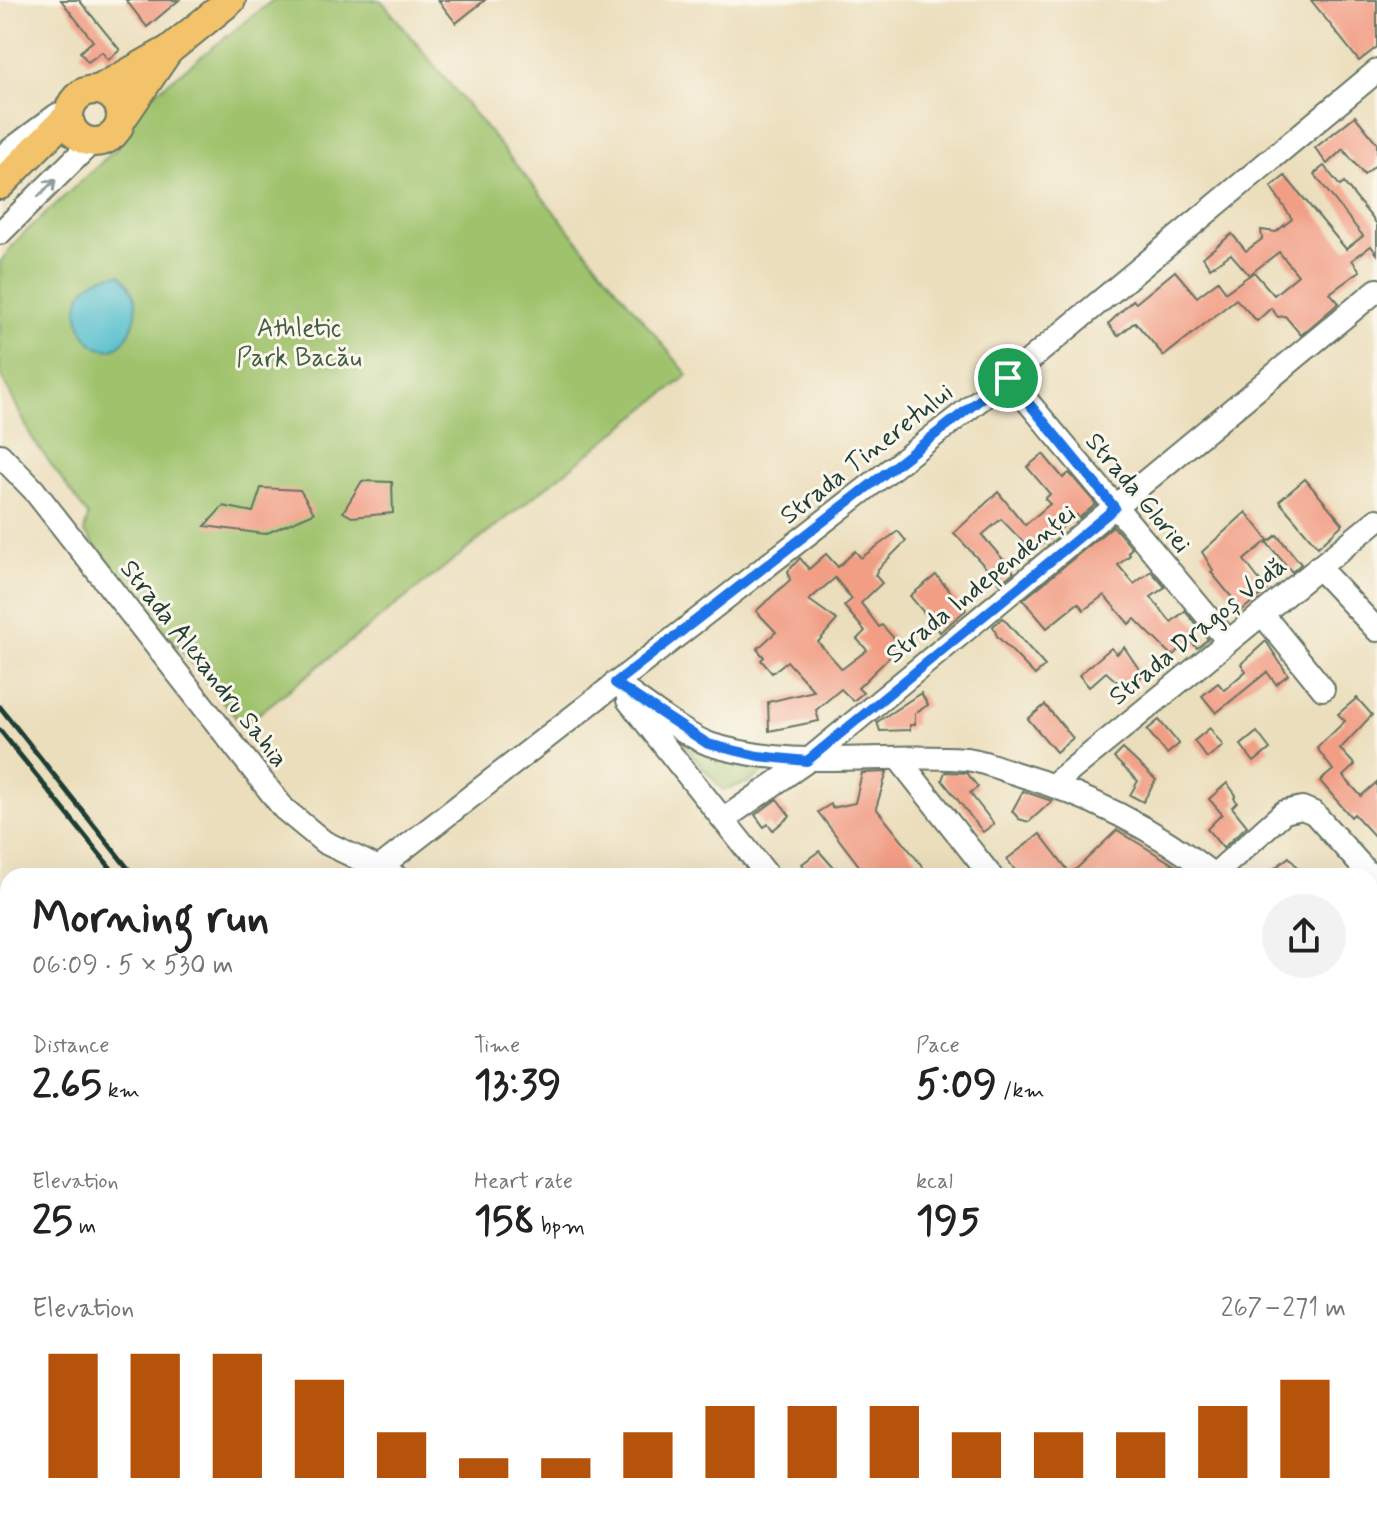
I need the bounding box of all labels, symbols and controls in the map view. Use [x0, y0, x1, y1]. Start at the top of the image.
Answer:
one-way arrow [37, 179, 56, 198]
park label: Athletic Park Bacău [236, 312, 362, 376]
pin [974, 344, 1042, 412]
icon: arrive [986, 356, 1030, 400]
street label: Strada Tineretului [774, 376, 961, 533]
street label: Strada Gloriei [1077, 426, 1198, 561]
street label: Strada Independenței [879, 497, 1084, 672]
street label: Strada Dragoș Vodă [1102, 549, 1294, 714]
street label: Strada Alexandru Sahia [112, 553, 295, 775]
text: Morning run [32, 890, 269, 948]
button: share [1262, 894, 1346, 978]
text: 06:09 · 5 × 530 m [32, 949, 233, 983]
text: Distance [32, 1032, 109, 1060]
text: Time [474, 1032, 520, 1060]
text: Pace [916, 1032, 960, 1060]
text: 2.65 [32, 1060, 102, 1112]
text: 13:39 [474, 1060, 561, 1112]
text: 5:09 [916, 1060, 997, 1112]
text: km [102, 1077, 140, 1105]
text: /km [997, 1077, 1045, 1105]
text: Elevation [32, 1168, 119, 1196]
text: Heart rate [474, 1168, 573, 1196]
text: kcal [916, 1168, 953, 1196]
text: 25 [32, 1196, 73, 1248]
text: 158 [474, 1196, 535, 1248]
text: 195 [916, 1196, 980, 1248]
text: m [73, 1213, 96, 1241]
text: bpm [535, 1213, 585, 1241]
text: Elevation [32, 1292, 134, 1326]
text: 267–271 m [1221, 1292, 1346, 1326]

